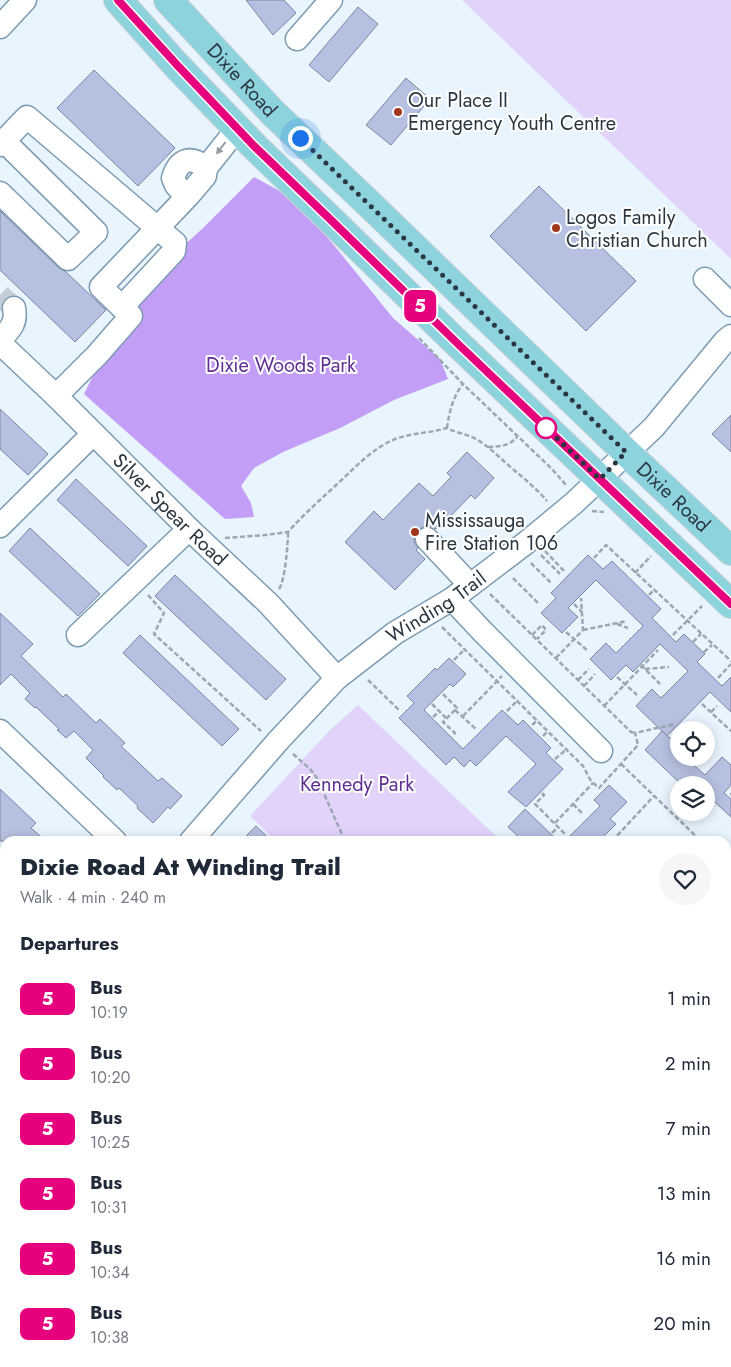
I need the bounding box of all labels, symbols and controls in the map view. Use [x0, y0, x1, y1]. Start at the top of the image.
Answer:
street label: Dixie Road [200, 37, 284, 124]
place label: Our Place II Emergency Youth Centre [408, 86, 616, 138]
marker: Our Place II Emergency Youth Centre [392, 106, 404, 118]
your location [288, 126, 313, 151]
one-way arrow [216, 141, 227, 154]
place label: Logos Family Christian Church [566, 203, 708, 255]
marker: Logos Family Christian Church [550, 222, 562, 234]
line badge: 5 [404, 290, 436, 322]
text: 5 [414, 293, 426, 319]
park label: Dixie Woods Park [206, 351, 356, 380]
unlabelled marker [535, 417, 557, 439]
street label: Silver Spear Road [106, 447, 234, 573]
street label: Dixie Road [630, 455, 717, 539]
place label: Mississauga Fire Station 106 [425, 506, 558, 558]
marker: Mississauga Fire Station 106 [409, 526, 421, 538]
street label: Winding Trail [381, 564, 492, 650]
map controls [670, 721, 715, 821]
button: locate [670, 721, 715, 766]
park label: Kennedy Park [300, 770, 414, 799]
button: layers [670, 776, 715, 821]
text: Dixie Road At Winding Trail [20, 849, 341, 884]
button: heart [659, 853, 711, 905]
text: Walk · 4 min · 240 m [20, 886, 166, 909]
text: Departures [20, 930, 119, 957]
text: Bus [90, 974, 122, 1001]
text: 1 min [667, 985, 711, 1012]
text: 5 [42, 986, 53, 1012]
text: 10:19 [90, 1001, 128, 1024]
text: Bus [90, 1039, 122, 1066]
text: 2 min [665, 1050, 711, 1077]
text: 5 [42, 1051, 53, 1077]
text: 10:20 [90, 1066, 130, 1089]
text: Bus [90, 1104, 122, 1131]
text: 7 min [666, 1115, 711, 1142]
text: 5 [42, 1116, 53, 1142]
text: 10:25 [90, 1131, 130, 1154]
text: Bus [90, 1169, 122, 1196]
text: 13 min [657, 1180, 711, 1207]
text: 5 [42, 1181, 53, 1207]
text: 10:31 [90, 1196, 128, 1219]
text: Bus [90, 1234, 122, 1261]
text: 16 min [656, 1245, 711, 1272]
text: 5 [42, 1246, 53, 1272]
text: 10:34 [90, 1261, 130, 1284]
text: Bus [90, 1299, 122, 1326]
text: 20 min [653, 1310, 711, 1337]
text: 5 [42, 1311, 53, 1337]
text: 10:38 [90, 1326, 129, 1349]

